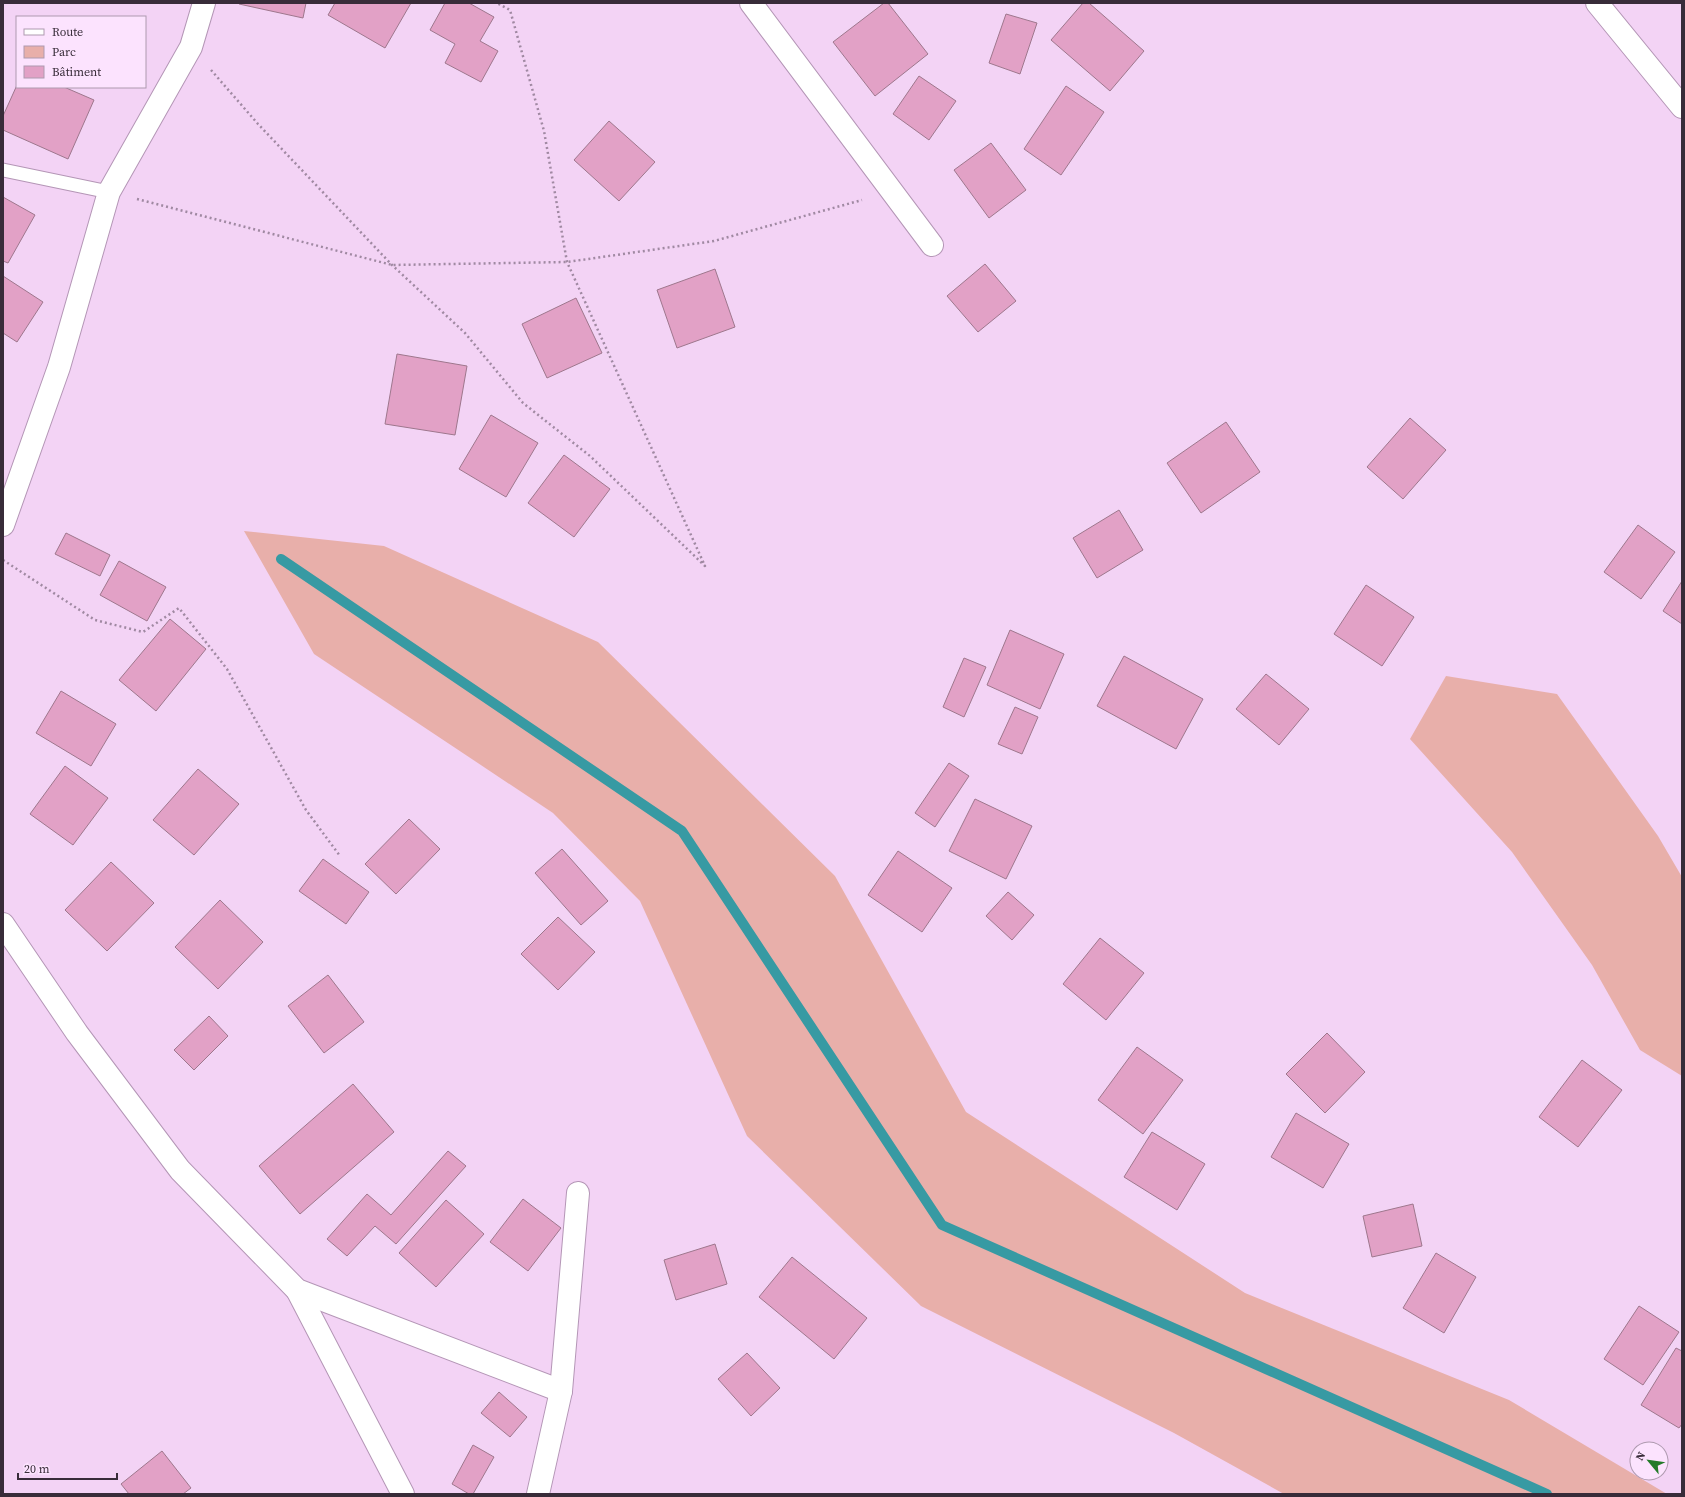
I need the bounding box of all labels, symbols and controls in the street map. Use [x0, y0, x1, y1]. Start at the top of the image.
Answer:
legend [16, 16, 146, 88]
text: Route [52, 24, 83, 40]
text: Parc [52, 44, 76, 60]
text: Bâtiment [52, 64, 101, 80]
north arrow [1629, 1441, 1669, 1481]
text: N [1632, 1449, 1649, 1464]
scale bar [18, 1455, 117, 1481]
text: 20 m [24, 1461, 50, 1477]

